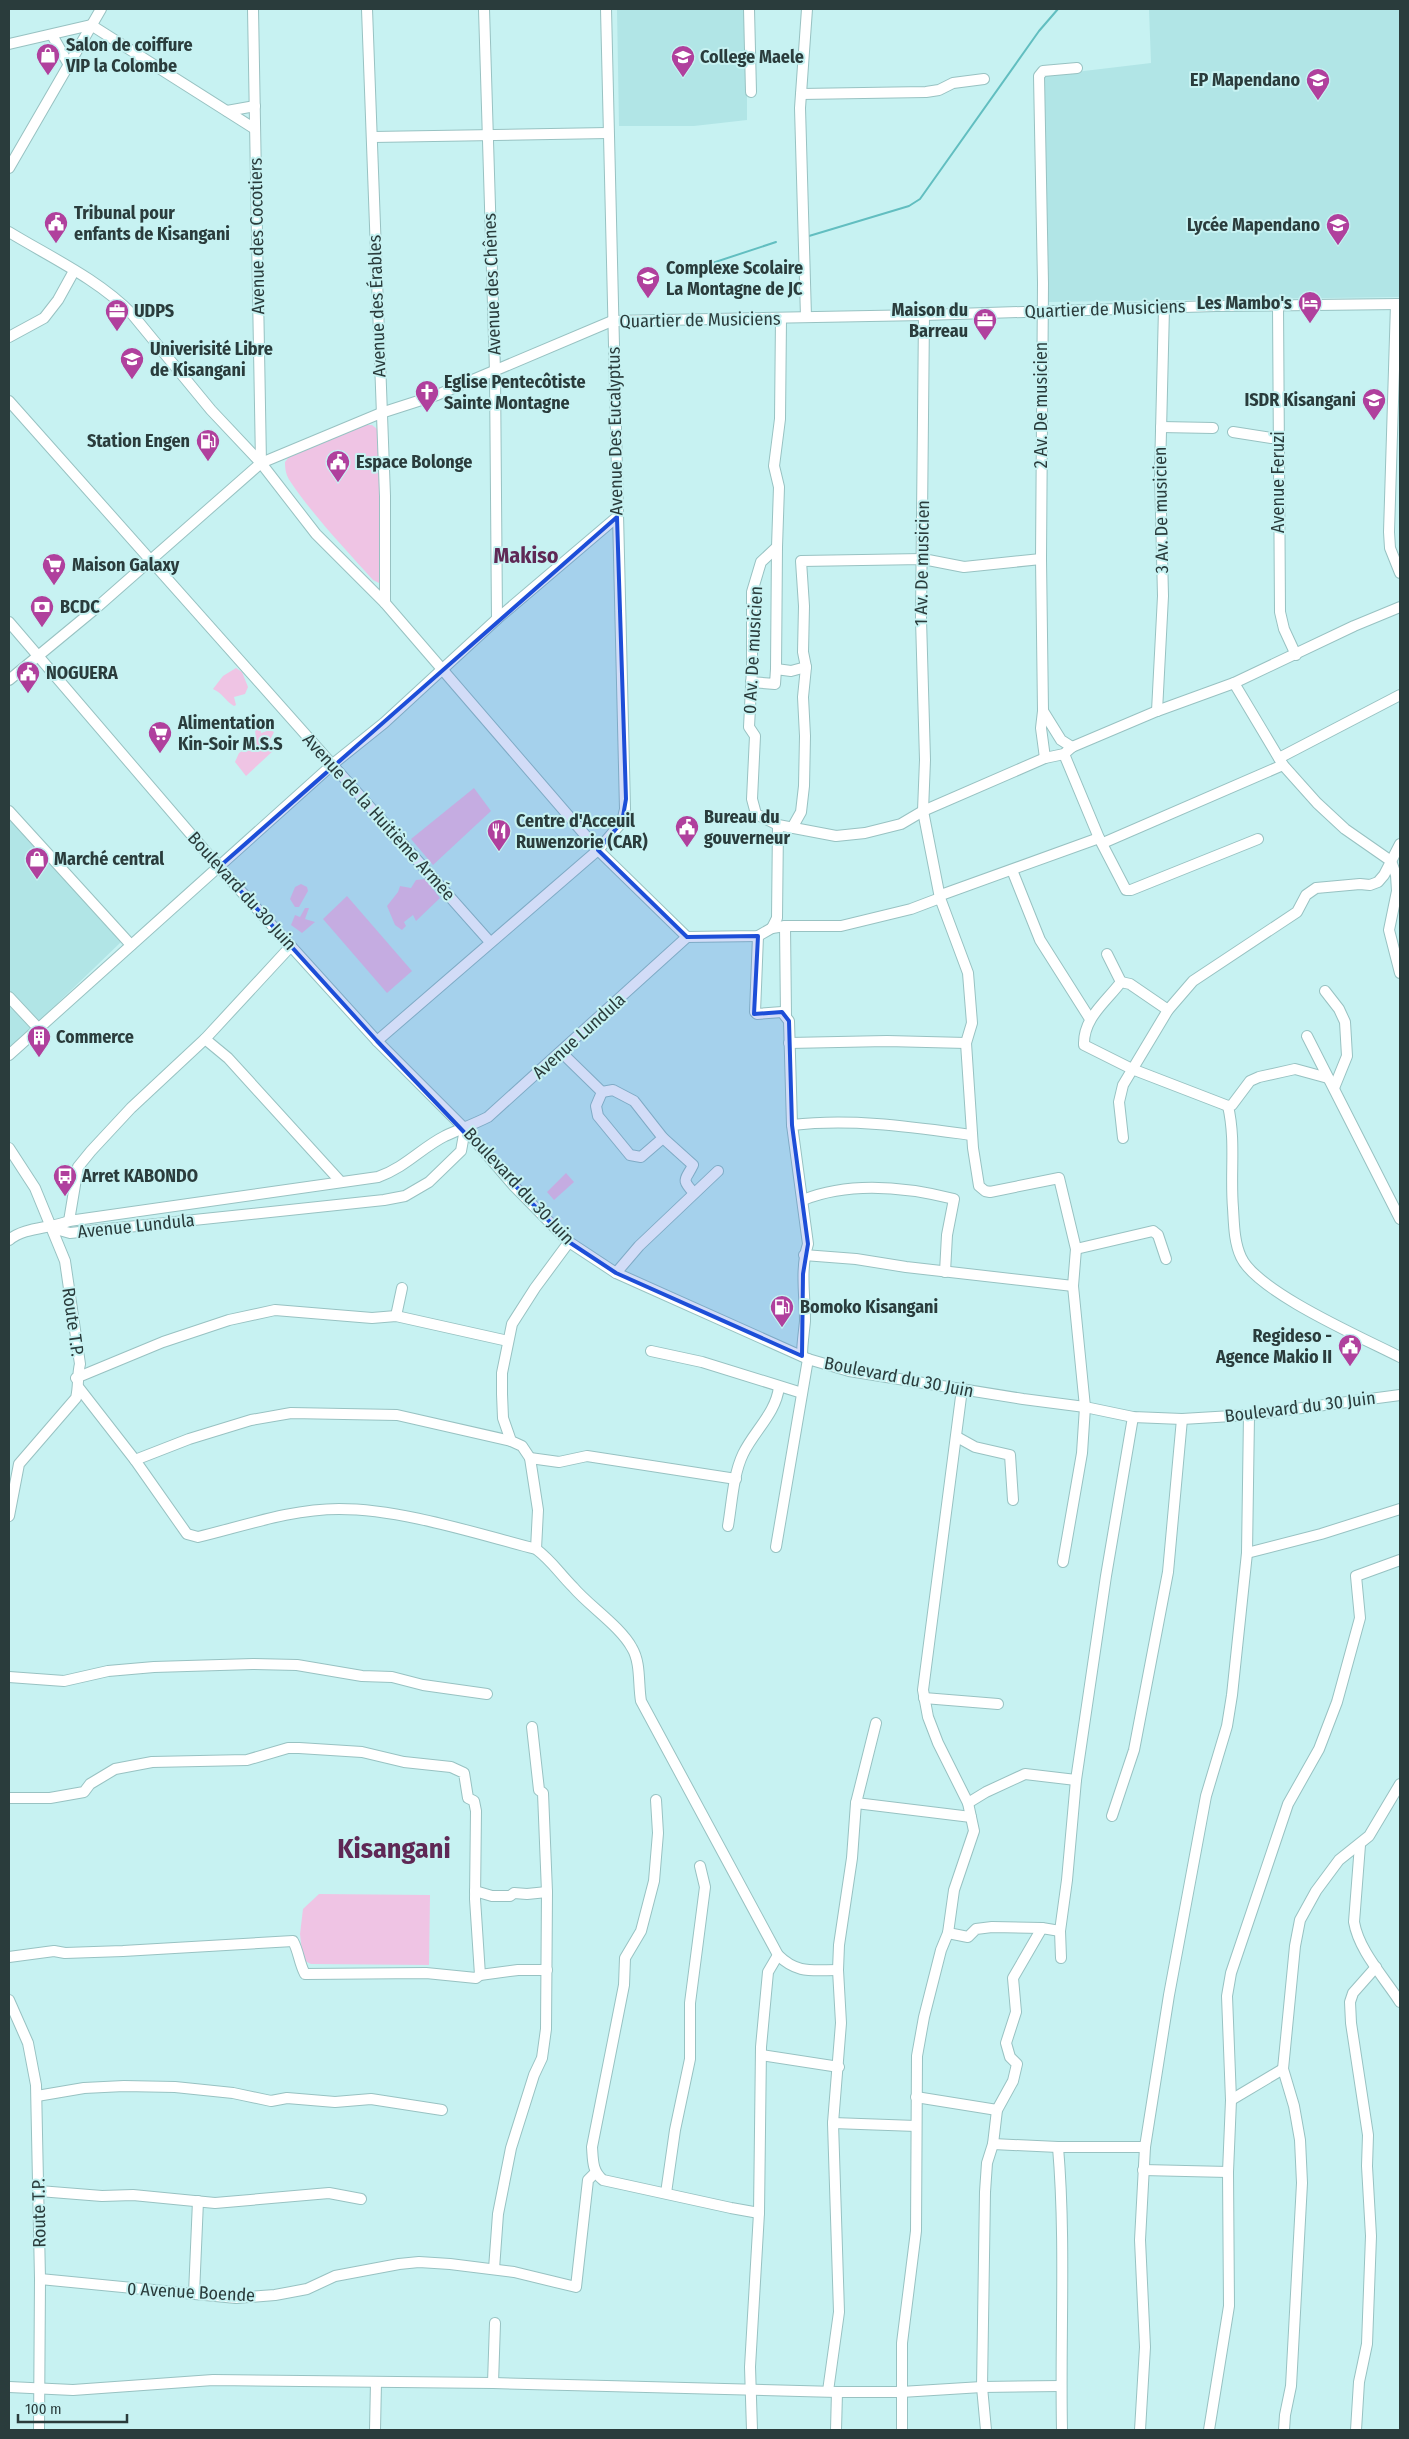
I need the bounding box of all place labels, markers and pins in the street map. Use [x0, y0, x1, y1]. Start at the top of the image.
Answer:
place label: Salon de coiffure VIP la Colombe [65, 34, 193, 77]
shop icon: Salon de coiffure VIP la Colombe [35, 42, 61, 76]
school or university icon: College Maele [670, 44, 696, 78]
place label: College Maele [700, 46, 804, 68]
school or university icon: EP Mapendano [1305, 67, 1331, 101]
place label: EP Mapendano [1190, 69, 1300, 91]
place label: Tribunal pour enfants de Kisangani [74, 202, 230, 245]
public building icon: Tribunal pour enfants de Kisangani [43, 210, 69, 244]
school or university icon: Lycée Mapendano [1325, 212, 1351, 246]
place label: Lycée Mapendano [1187, 214, 1320, 236]
place label: Complexe Scolaire La Montagne de JC [666, 257, 803, 300]
school or university icon: Complexe Scolaire La Montagne de JC [635, 265, 661, 299]
hotel icon: Les Mambo's [1297, 290, 1323, 324]
place label: Les Mambo's [1197, 292, 1292, 314]
office icon: UDPS [104, 298, 130, 332]
place label: Maison du Barreau [892, 299, 968, 342]
place label: UDPS [134, 300, 174, 322]
office icon: Maison du Barreau [972, 307, 998, 341]
place label: Univerisité Libre de Kisangani [150, 338, 273, 381]
school or university icon: Univerisité Libre de Kisangani [119, 346, 145, 380]
place label: Eglise Pentecôtiste Sainte Montagne [444, 371, 586, 414]
church icon: Eglise Pentecôtiste Sainte Montagne [414, 379, 440, 413]
school or university icon: ISDR Kisangani [1361, 387, 1387, 421]
place label: ISDR Kisangani [1244, 389, 1356, 411]
fuel station icon: Station Engen [195, 428, 221, 462]
place label: Station Engen [87, 430, 190, 452]
public building icon: Espace Bolonge [325, 449, 351, 483]
place label: Espace Bolonge [356, 451, 472, 473]
supermarket icon: Maison Galaxy [41, 552, 67, 586]
place label: Maison Galaxy [72, 554, 180, 576]
bank icon: BCDC [29, 594, 55, 628]
place label: BCDC [60, 596, 100, 618]
public building icon: NOGUERA [15, 660, 41, 694]
place label: NOGUERA [46, 662, 118, 684]
place label: Alimentation Kin-Soir M.S.S [177, 712, 282, 755]
supermarket icon: Alimentation Kin-Soir M.S.S [147, 720, 173, 754]
place label: Bureau du gouverneur [704, 806, 790, 849]
place label: Centre d'Acceuil Ruwenzorie (CAR) [516, 810, 648, 853]
public building icon: Bureau du gouverneur [674, 814, 700, 848]
restaurant icon: Centre d'Acceuil Ruwenzorie (CAR) [486, 818, 512, 852]
shop icon: Marché central [24, 846, 50, 880]
place label: Marché central [54, 848, 164, 870]
building icon: Commerce [26, 1024, 52, 1058]
place label: Commerce [56, 1026, 134, 1048]
bus stop icon: Arret KABONDO [52, 1163, 78, 1197]
place label: Arret KABONDO [81, 1165, 198, 1187]
fuel station icon: Bomoko Kisangani [769, 1294, 795, 1328]
place label: Bomoko Kisangani [800, 1296, 938, 1318]
place label: Regideso - Agence Makio II [1215, 1325, 1332, 1368]
public building icon: Regideso - Agence Makio II [1337, 1333, 1363, 1367]

